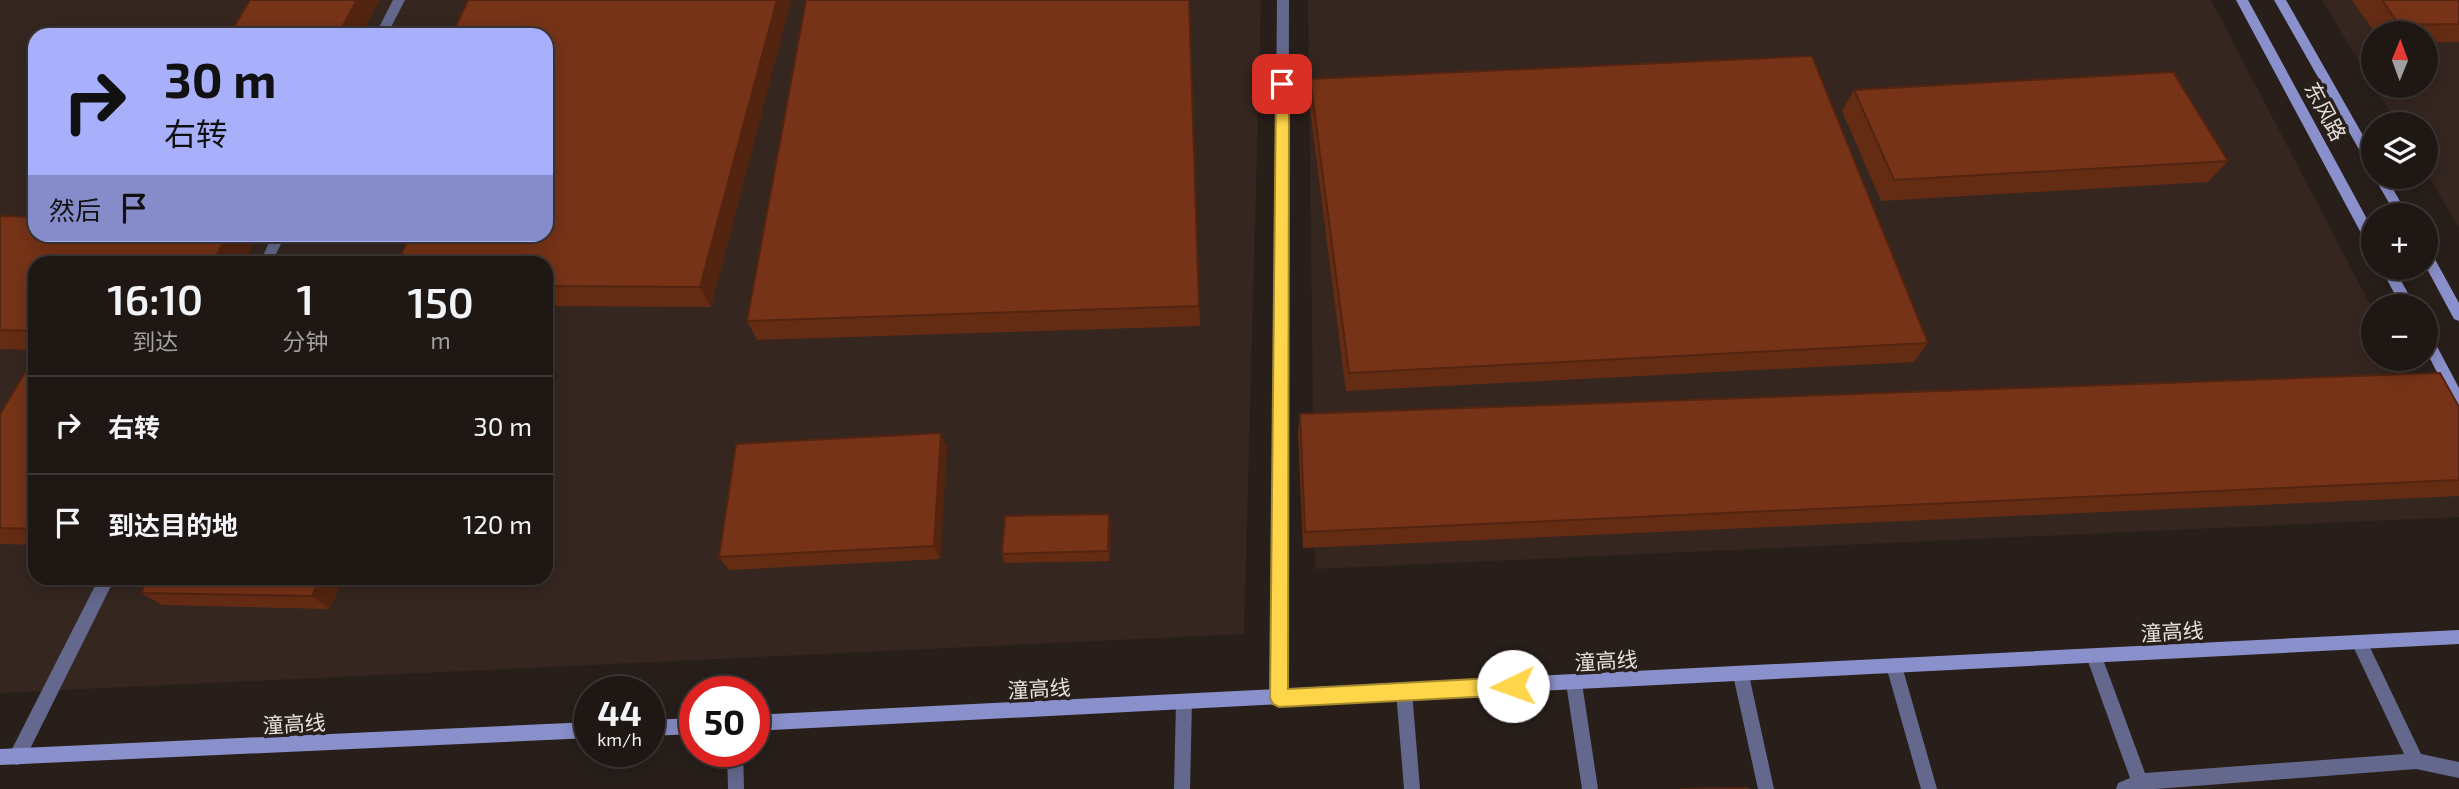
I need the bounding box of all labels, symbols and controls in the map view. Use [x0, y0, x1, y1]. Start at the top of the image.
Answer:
north arrow [2361, 21, 2438, 98]
map controls [2361, 21, 2438, 371]
text: 30 m [164, 49, 276, 108]
pin [1252, 54, 1312, 114]
icon: right [49, 56, 140, 147]
icon: arrive [1263, 65, 1301, 103]
street label: 东风路 [2300, 77, 2352, 145]
button: layers [2361, 112, 2438, 189]
text: 右转 [164, 114, 228, 152]
icon: arrive [115, 189, 153, 227]
text: 然后 [49, 194, 101, 225]
button: + [2361, 203, 2438, 280]
text: 16:10 [107, 273, 203, 323]
text: 1 [296, 273, 314, 323]
text: 150 [407, 276, 474, 326]
button: − [2361, 294, 2438, 371]
text: m [431, 326, 451, 354]
text: 到达 [132, 327, 178, 355]
text: 分钟 [282, 327, 328, 355]
icon: right [49, 406, 87, 444]
text: 30 m [473, 410, 532, 441]
text: 右转 [108, 411, 160, 442]
icon: arrive [49, 504, 87, 542]
text: 120 m [463, 508, 532, 539]
text: 到达目的地 [108, 509, 238, 540]
street label: 潼高线 [2140, 617, 2204, 645]
street label: 潼高线 [1574, 646, 1638, 674]
position arrow [1476, 649, 1550, 723]
street label: 潼高线 [1007, 674, 1071, 702]
speed limit sign: 50 [679, 676, 770, 767]
text: 44 [597, 691, 642, 733]
street label: 潼高线 [262, 709, 326, 737]
text: km/h [597, 728, 642, 750]

